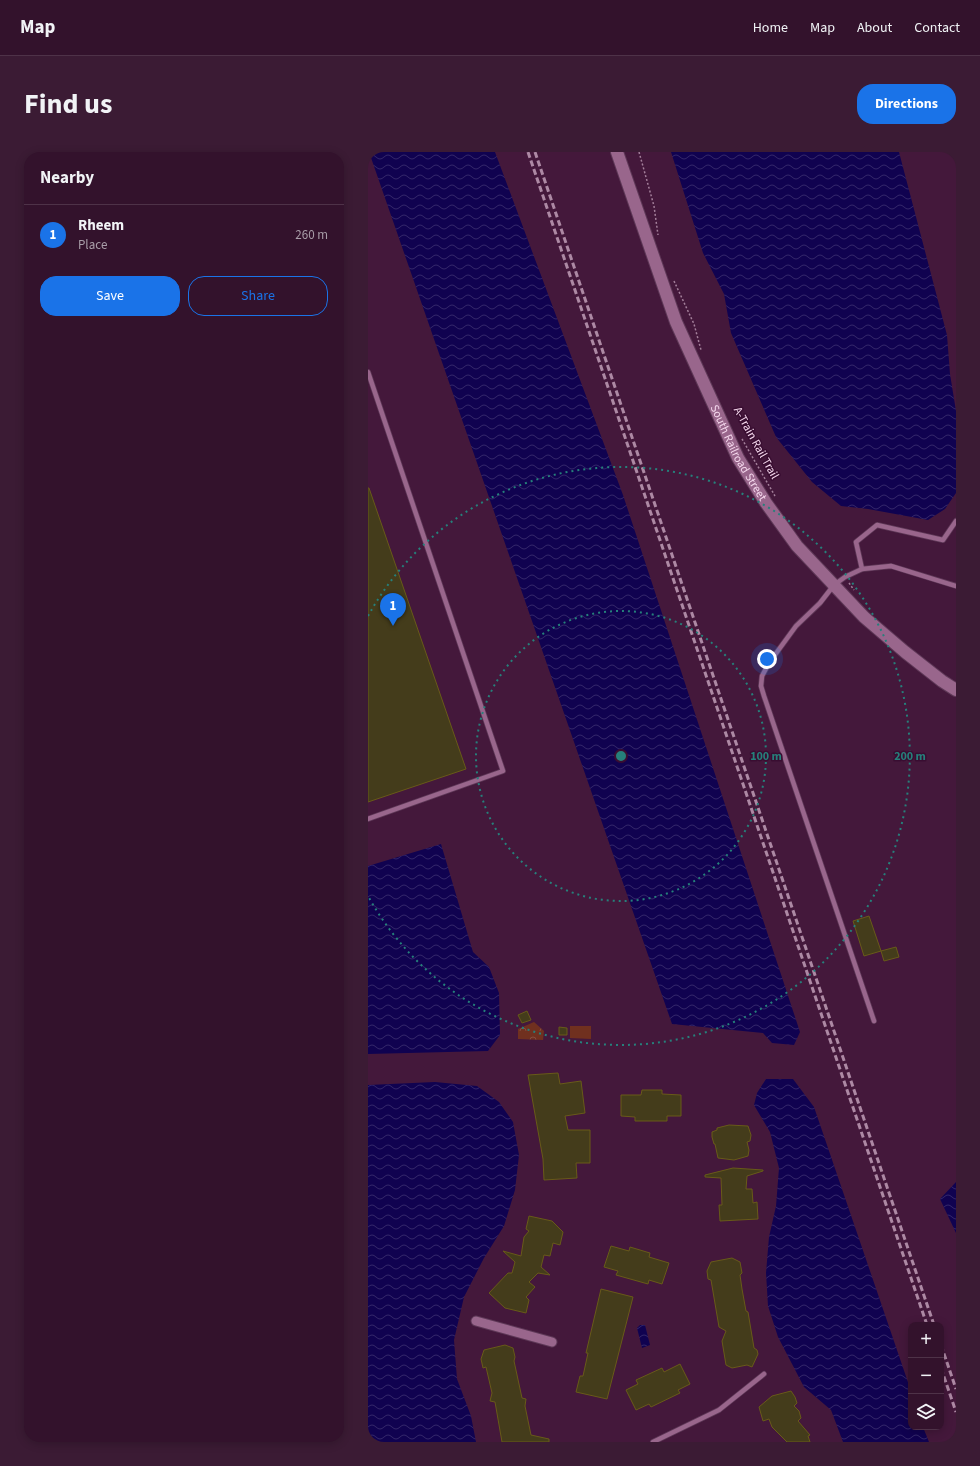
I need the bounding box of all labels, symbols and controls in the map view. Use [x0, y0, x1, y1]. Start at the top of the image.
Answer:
text: Map [20, 14, 55, 41]
text: Home [753, 18, 788, 38]
text: Map [810, 18, 835, 38]
text: About [857, 18, 892, 38]
text: Contact [914, 18, 960, 38]
text: Find us [24, 84, 112, 124]
button: Directions [857, 84, 956, 124]
text: Nearby [40, 166, 94, 190]
text: Rheem [78, 215, 124, 236]
text: 1 [50, 226, 56, 244]
text: 260 m [295, 226, 328, 244]
text: Place [78, 236, 107, 254]
button: Save [40, 276, 180, 316]
button: Share [188, 276, 328, 316]
street label: South Railroad Street [706, 402, 771, 504]
street label: A-Train Rail Trail [729, 404, 783, 482]
pin: 1 [380, 593, 406, 626]
your location [757, 649, 777, 669]
text: 100 m [750, 748, 782, 765]
text: 200 m [894, 748, 926, 765]
centre of rings [614, 749, 628, 763]
map controls [908, 1322, 944, 1430]
button: + [908, 1322, 944, 1358]
button: − [908, 1358, 944, 1394]
button: layers [908, 1394, 944, 1430]

